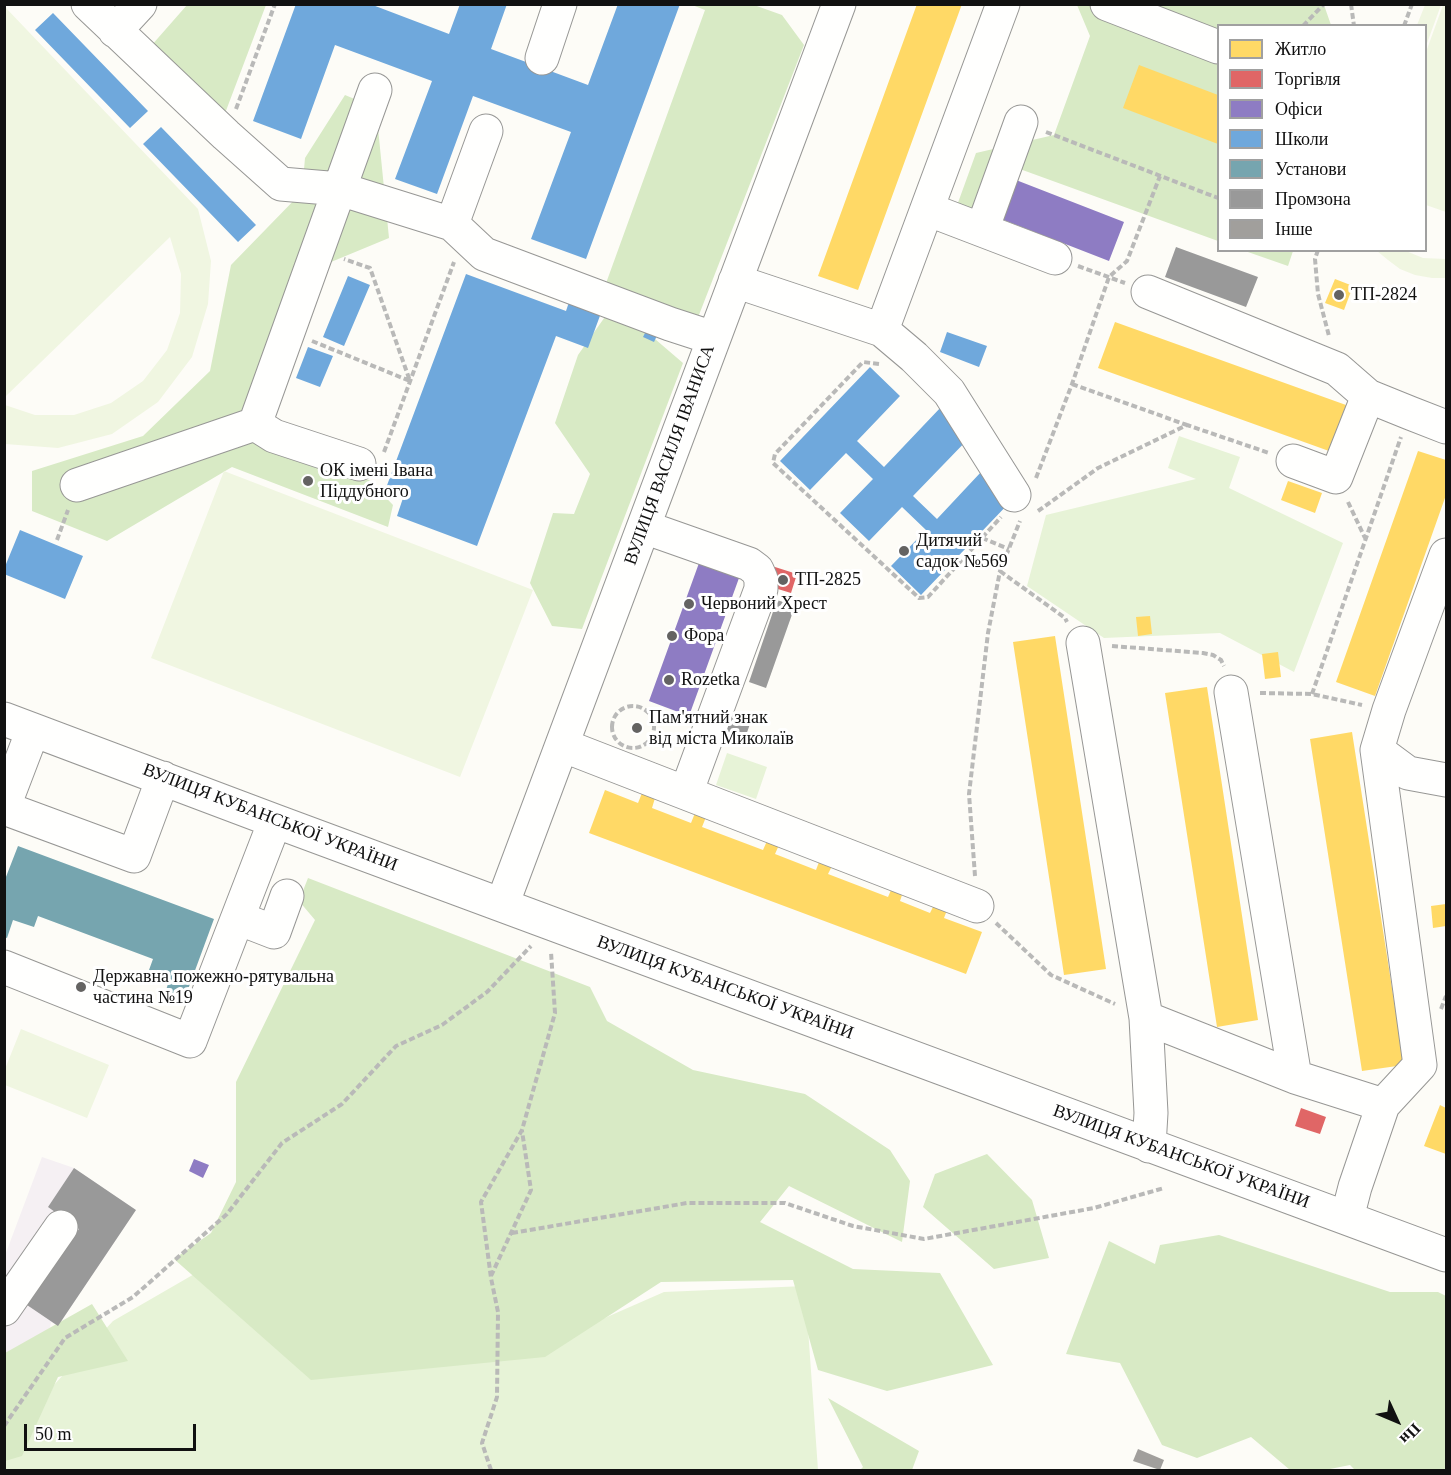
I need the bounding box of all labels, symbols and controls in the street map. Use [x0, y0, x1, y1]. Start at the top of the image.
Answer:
legend [1217, 24, 1427, 252]
text: Житло [1275, 39, 1326, 59]
text: Торгівля [1275, 69, 1341, 89]
text: Офіси [1275, 99, 1322, 119]
text: Школи [1275, 129, 1328, 149]
text: Установи [1275, 159, 1346, 179]
text: Промзона [1275, 189, 1351, 209]
text: Інше [1275, 219, 1312, 239]
place label: ТП-2824 [1351, 284, 1417, 306]
marker: ТП-2824 [1332, 288, 1346, 302]
street label: ВУЛИЦЯ ВАСИЛЯ ІВАНИСА [620, 342, 720, 568]
place label: ОК імені Івана Піддубного [320, 460, 433, 502]
marker: ОК імені Івана Піддубного [301, 474, 315, 488]
place label: Дитячий садок №569 [916, 530, 1008, 572]
marker: Дитячий садок №569 [897, 544, 911, 558]
place label: ТП-2825 [795, 569, 861, 591]
marker: ТП-2825 [776, 573, 790, 587]
place label: Червоний Хрест [701, 593, 827, 615]
marker: Червоний Хрест [682, 597, 696, 611]
place label: Фора [684, 625, 724, 647]
marker: Фора [665, 629, 679, 643]
place label: Rozetka [681, 669, 740, 691]
marker: Rozetka [662, 673, 676, 687]
place label: Пам'ятний знак від міста Миколаїв [649, 707, 794, 750]
marker: Пам'ятний знак від міста Миколаїв [630, 721, 644, 735]
street label: ВУЛИЦЯ КУБАНСЬКОЇ УКРАЇНИ [139, 759, 401, 877]
street label: ВУЛИЦЯ КУБАНСЬКОЇ УКРАЇНИ [594, 931, 856, 1045]
place label: Державна пожежно-рятувальна частина №19 [93, 966, 334, 1008]
marker: Державна пожежно-рятувальна частина №19 [74, 980, 88, 994]
street label: ВУЛИЦЯ КУБАНСЬКОЇ УКРАЇНИ [1050, 1100, 1312, 1214]
north arrow [1367, 1391, 1427, 1451]
scale bar [27, 1412, 200, 1450]
text: Пн [1397, 1420, 1424, 1448]
text: 50 m [35, 1424, 72, 1444]

